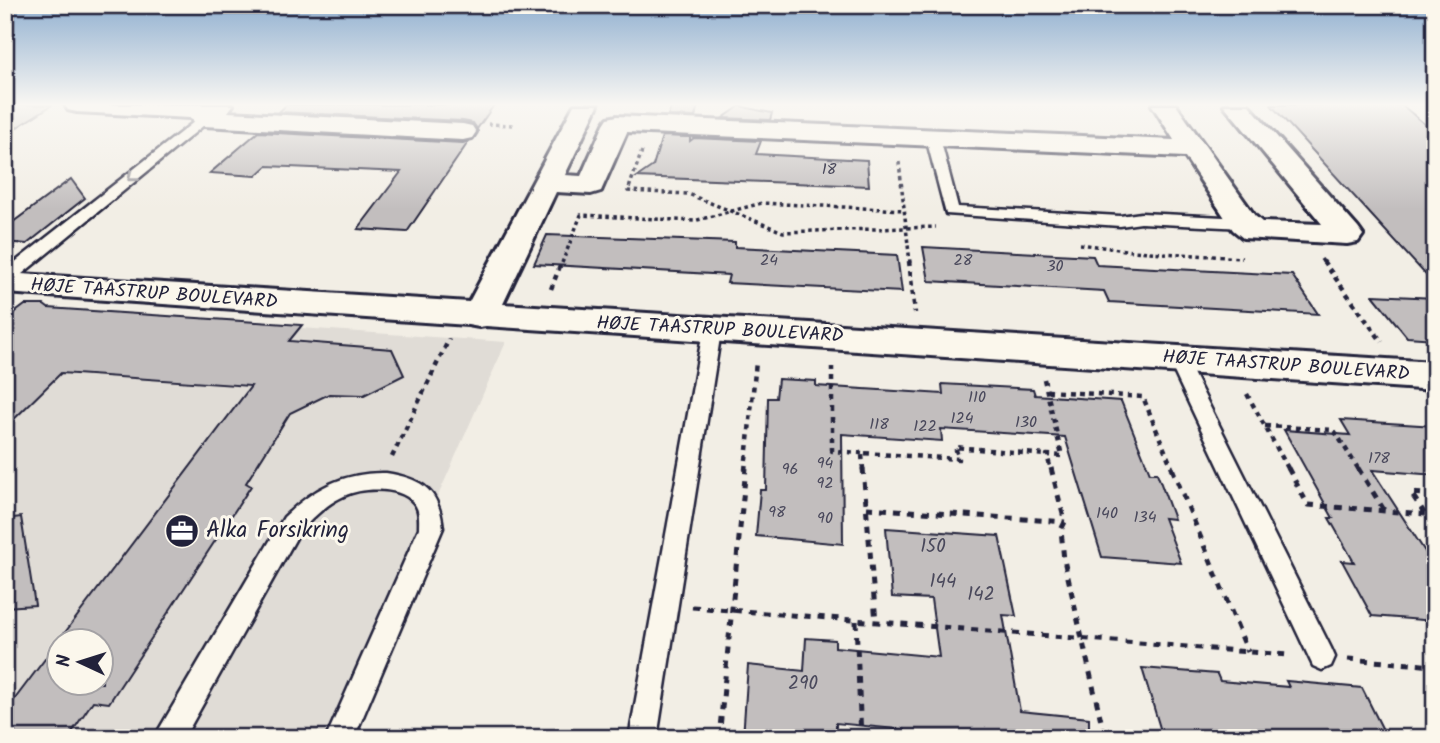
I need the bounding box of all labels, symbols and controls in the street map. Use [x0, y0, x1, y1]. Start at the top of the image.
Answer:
house number: 18 [822, 157, 837, 182]
one-way arrow [127, 168, 139, 181]
house number: 24 [760, 248, 778, 273]
house number: 28 [954, 248, 973, 273]
house number: 30 [1046, 254, 1064, 279]
street label: HØJE TAASTRUP BOULEVARD [29, 270, 279, 318]
street label: HØJE TAASTRUP BOULEVARD [596, 309, 844, 351]
street label: HØJE TAASTRUP BOULEVARD [1161, 342, 1411, 390]
house number: 110 [968, 385, 986, 410]
house number: 124 [950, 406, 974, 431]
house number: 130 [1015, 410, 1037, 435]
house number: 118 [869, 412, 889, 437]
house number: 122 [913, 414, 937, 439]
house number: 178 [1368, 446, 1390, 471]
house number: 94 [817, 451, 833, 476]
house number: 96 [782, 457, 798, 482]
house number: 92 [816, 471, 834, 496]
house number: 98 [768, 500, 786, 525]
house number: 140 [1096, 501, 1118, 526]
house number: 134 [1134, 505, 1157, 530]
house number: 90 [817, 506, 833, 531]
office icon: Alka Forsikring [163, 512, 201, 550]
place label: Alka Forsikring [206, 513, 349, 549]
house number: 150 [920, 532, 946, 562]
house number: 144 [930, 567, 956, 597]
house number: 142 [967, 580, 995, 610]
north arrow [46, 628, 116, 698]
text: N [50, 654, 80, 668]
house number: 290 [788, 669, 818, 699]

